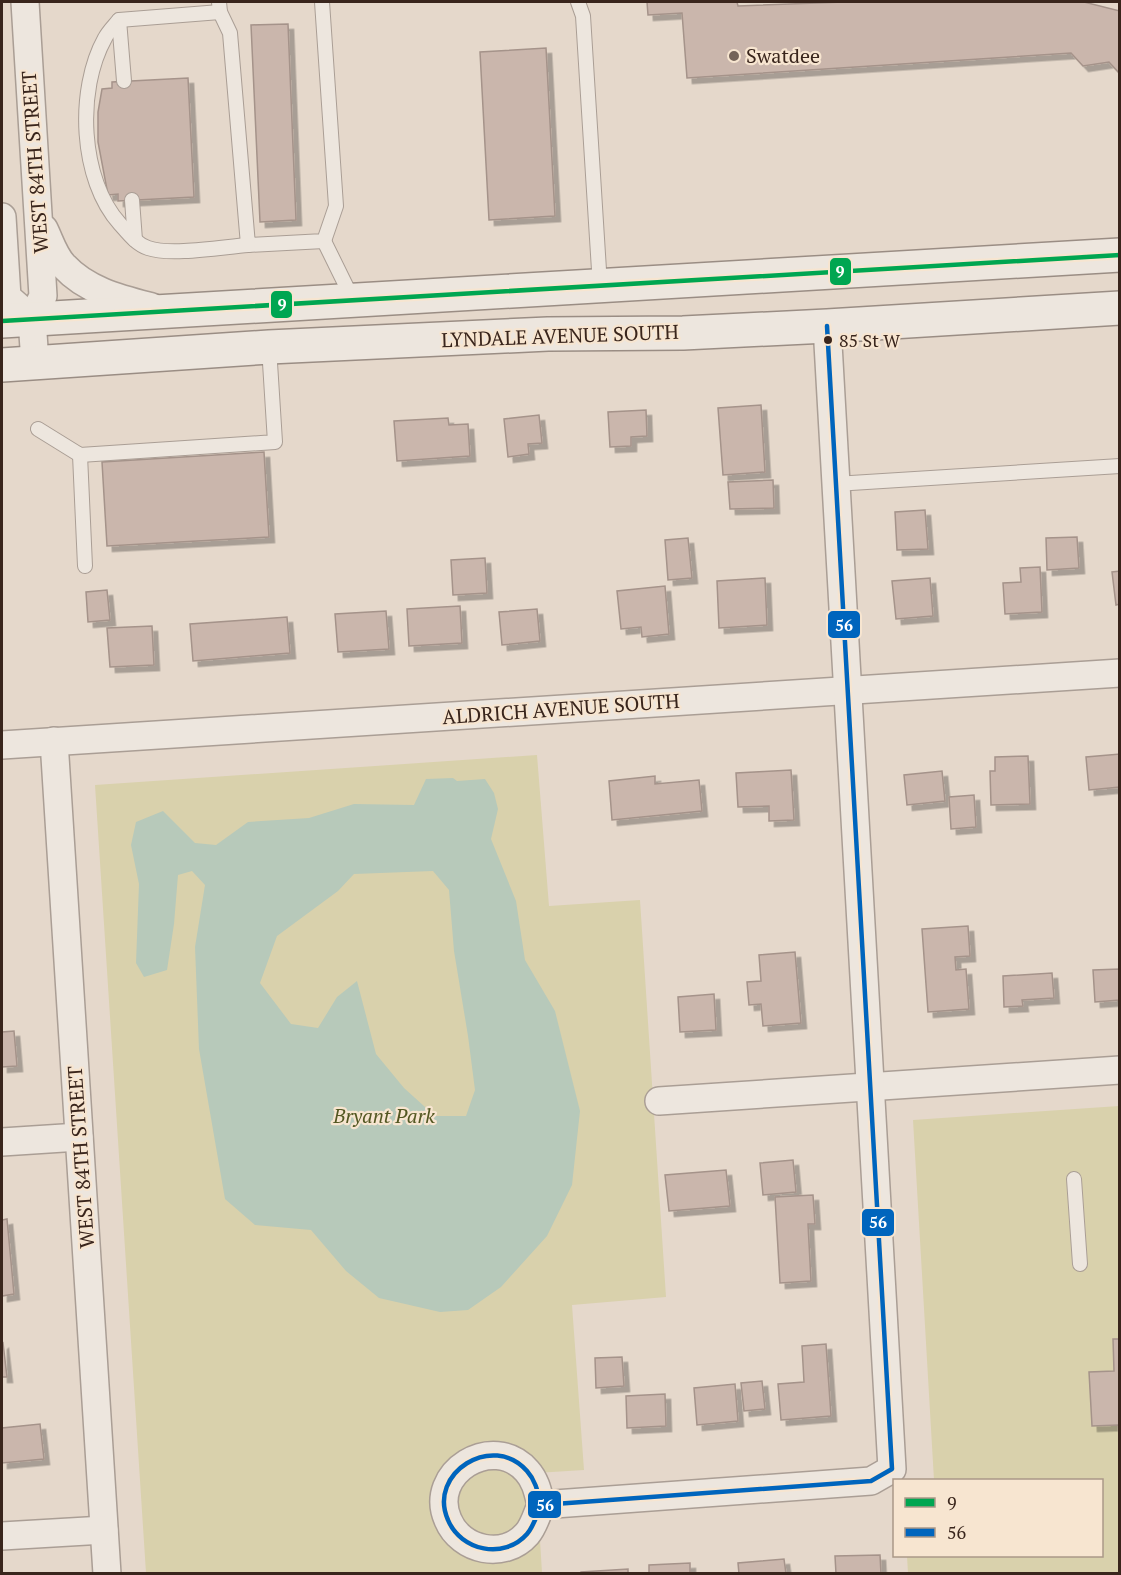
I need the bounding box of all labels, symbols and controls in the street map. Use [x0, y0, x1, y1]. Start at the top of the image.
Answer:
place label: Swatdee [746, 42, 820, 69]
marker: Swatdee [727, 49, 741, 63]
street label: WEST 84TH STREET [15, 70, 54, 254]
line badge: 9 [829, 257, 852, 286]
text: 9 [835, 260, 845, 282]
line badge: 9 [270, 290, 293, 319]
text: 9 [277, 293, 287, 315]
street label: LYNDALE AVENUE SOUTH [441, 318, 679, 353]
place label: 85 St W [839, 328, 900, 352]
marker: 85 St W [822, 334, 834, 346]
line badge: 56 [827, 610, 861, 639]
text: 56 [835, 614, 853, 636]
street label: ALDRICH AVENUE SOUTH [441, 687, 681, 730]
street label: WEST 84TH STREET [61, 1065, 100, 1249]
park label: Bryant Park [332, 1102, 435, 1129]
line badge: 56 [861, 1208, 895, 1237]
text: 56 [869, 1211, 887, 1233]
legend [893, 1479, 1103, 1557]
line badge: 56 [527, 1490, 562, 1519]
text: 9 [947, 1490, 957, 1514]
text: 56 [536, 1494, 554, 1516]
text: 56 [947, 1520, 967, 1544]

